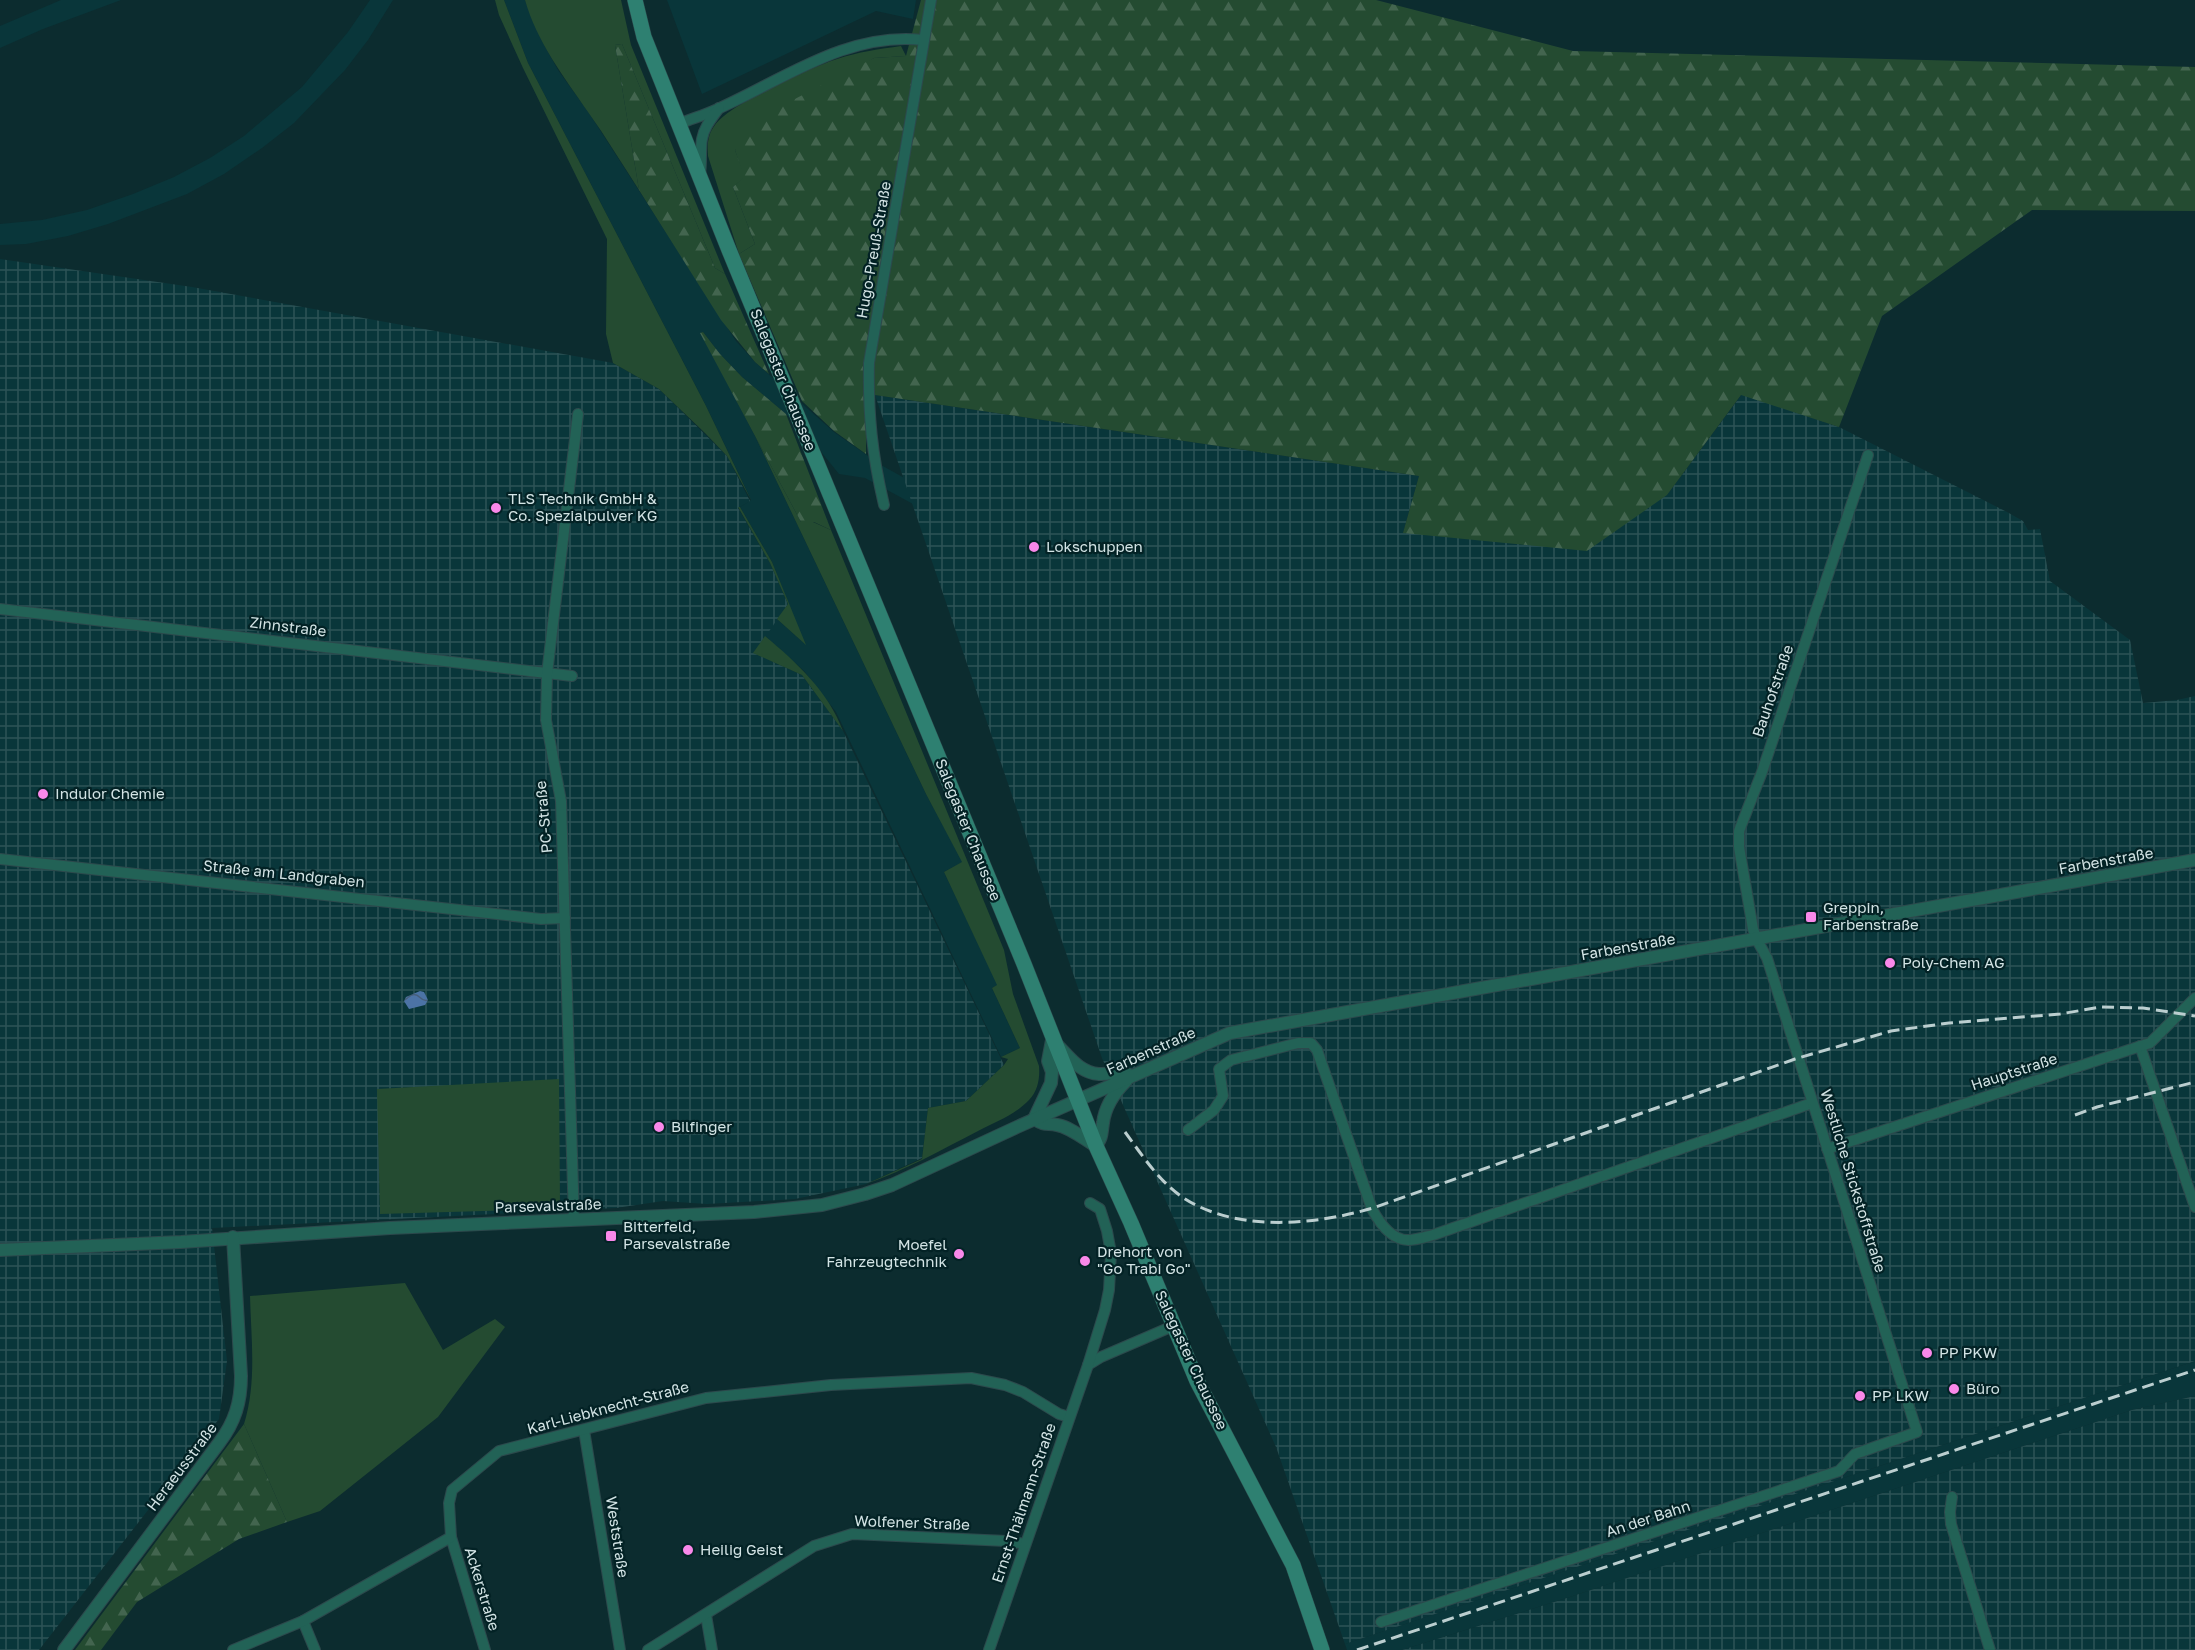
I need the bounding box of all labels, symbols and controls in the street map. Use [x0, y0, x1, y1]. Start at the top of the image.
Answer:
street label: Hugo-Preuß-Straße [852, 180, 894, 320]
street label: Salegaster Chaussee [747, 306, 821, 454]
place label: TLS Technik GmbH & Co. Spezialpulver KG [508, 489, 657, 524]
marker: TLS Technik GmbH & Co. Spezialpulver KG [489, 501, 503, 515]
place label: Lokschuppen [1046, 537, 1143, 555]
marker: Lokschuppen [1027, 540, 1041, 554]
street label: Zinnstraße [249, 612, 328, 640]
street label: Bauhofstraße [1748, 642, 1796, 739]
street label: Salegaster Chaussee [932, 756, 1006, 904]
street label: PC-Straße [531, 780, 555, 854]
place label: Indulor Chemie [55, 784, 165, 802]
marker: Indulor Chemie [36, 787, 50, 801]
street label: Farbenstraße [2057, 843, 2155, 877]
street label: Straße am Landgraben [202, 856, 366, 890]
place label: Greppin, Farbenstraße [1823, 898, 1919, 933]
marker: Greppin, Farbenstraße [1804, 910, 1818, 924]
street label: Farbenstraße [1579, 929, 1677, 963]
place label: Poly-Chem AG [1902, 953, 2004, 971]
marker: Poly-Chem AG [1883, 956, 1897, 970]
street label: Farbenstraße [1103, 1022, 1198, 1078]
street label: Hauptstraße [1968, 1049, 2059, 1093]
street label: Westliche Stickstoffstraße [1817, 1087, 1890, 1275]
place label: Bilfinger [671, 1117, 732, 1135]
marker: Bilfinger [652, 1120, 666, 1134]
street label: Parsevalstraße [494, 1194, 602, 1216]
place label: Bitterfeld, Parsevalstraße [623, 1217, 730, 1252]
marker: Bitterfeld, Parsevalstraße [604, 1229, 618, 1243]
place label: Moefel Fahrzeugtechnik [826, 1235, 948, 1270]
place label: Drehort von "Go Trabi Go" [1097, 1242, 1191, 1277]
marker: Moefel Fahrzeugtechnik [952, 1247, 966, 1261]
marker: Drehort von "Go Trabi Go" [1078, 1254, 1092, 1268]
street label: Salegaster Chaussee [1152, 1287, 1232, 1432]
place label: PP PKW [1939, 1343, 1997, 1361]
marker: PP PKW [1920, 1346, 1934, 1360]
street label: Karl-Liebknecht-Straße [525, 1377, 691, 1437]
place label: Büro [1966, 1379, 2000, 1397]
marker: Büro [1947, 1382, 1961, 1396]
place label: PP LKW [1872, 1386, 1929, 1404]
marker: PP LKW [1853, 1389, 1867, 1403]
street label: Heraeusstraße [142, 1419, 220, 1514]
street label: Ernst-Thälmann-Straße [987, 1420, 1059, 1585]
street label: Weststraße [603, 1495, 633, 1579]
street label: An der Bahn [1603, 1496, 1692, 1540]
street label: Wolfener Straße [854, 1511, 970, 1533]
place label: Heilig Geist [700, 1540, 783, 1558]
marker: Heilig Geist [681, 1543, 695, 1557]
street label: Ackerstraße [462, 1545, 504, 1633]

